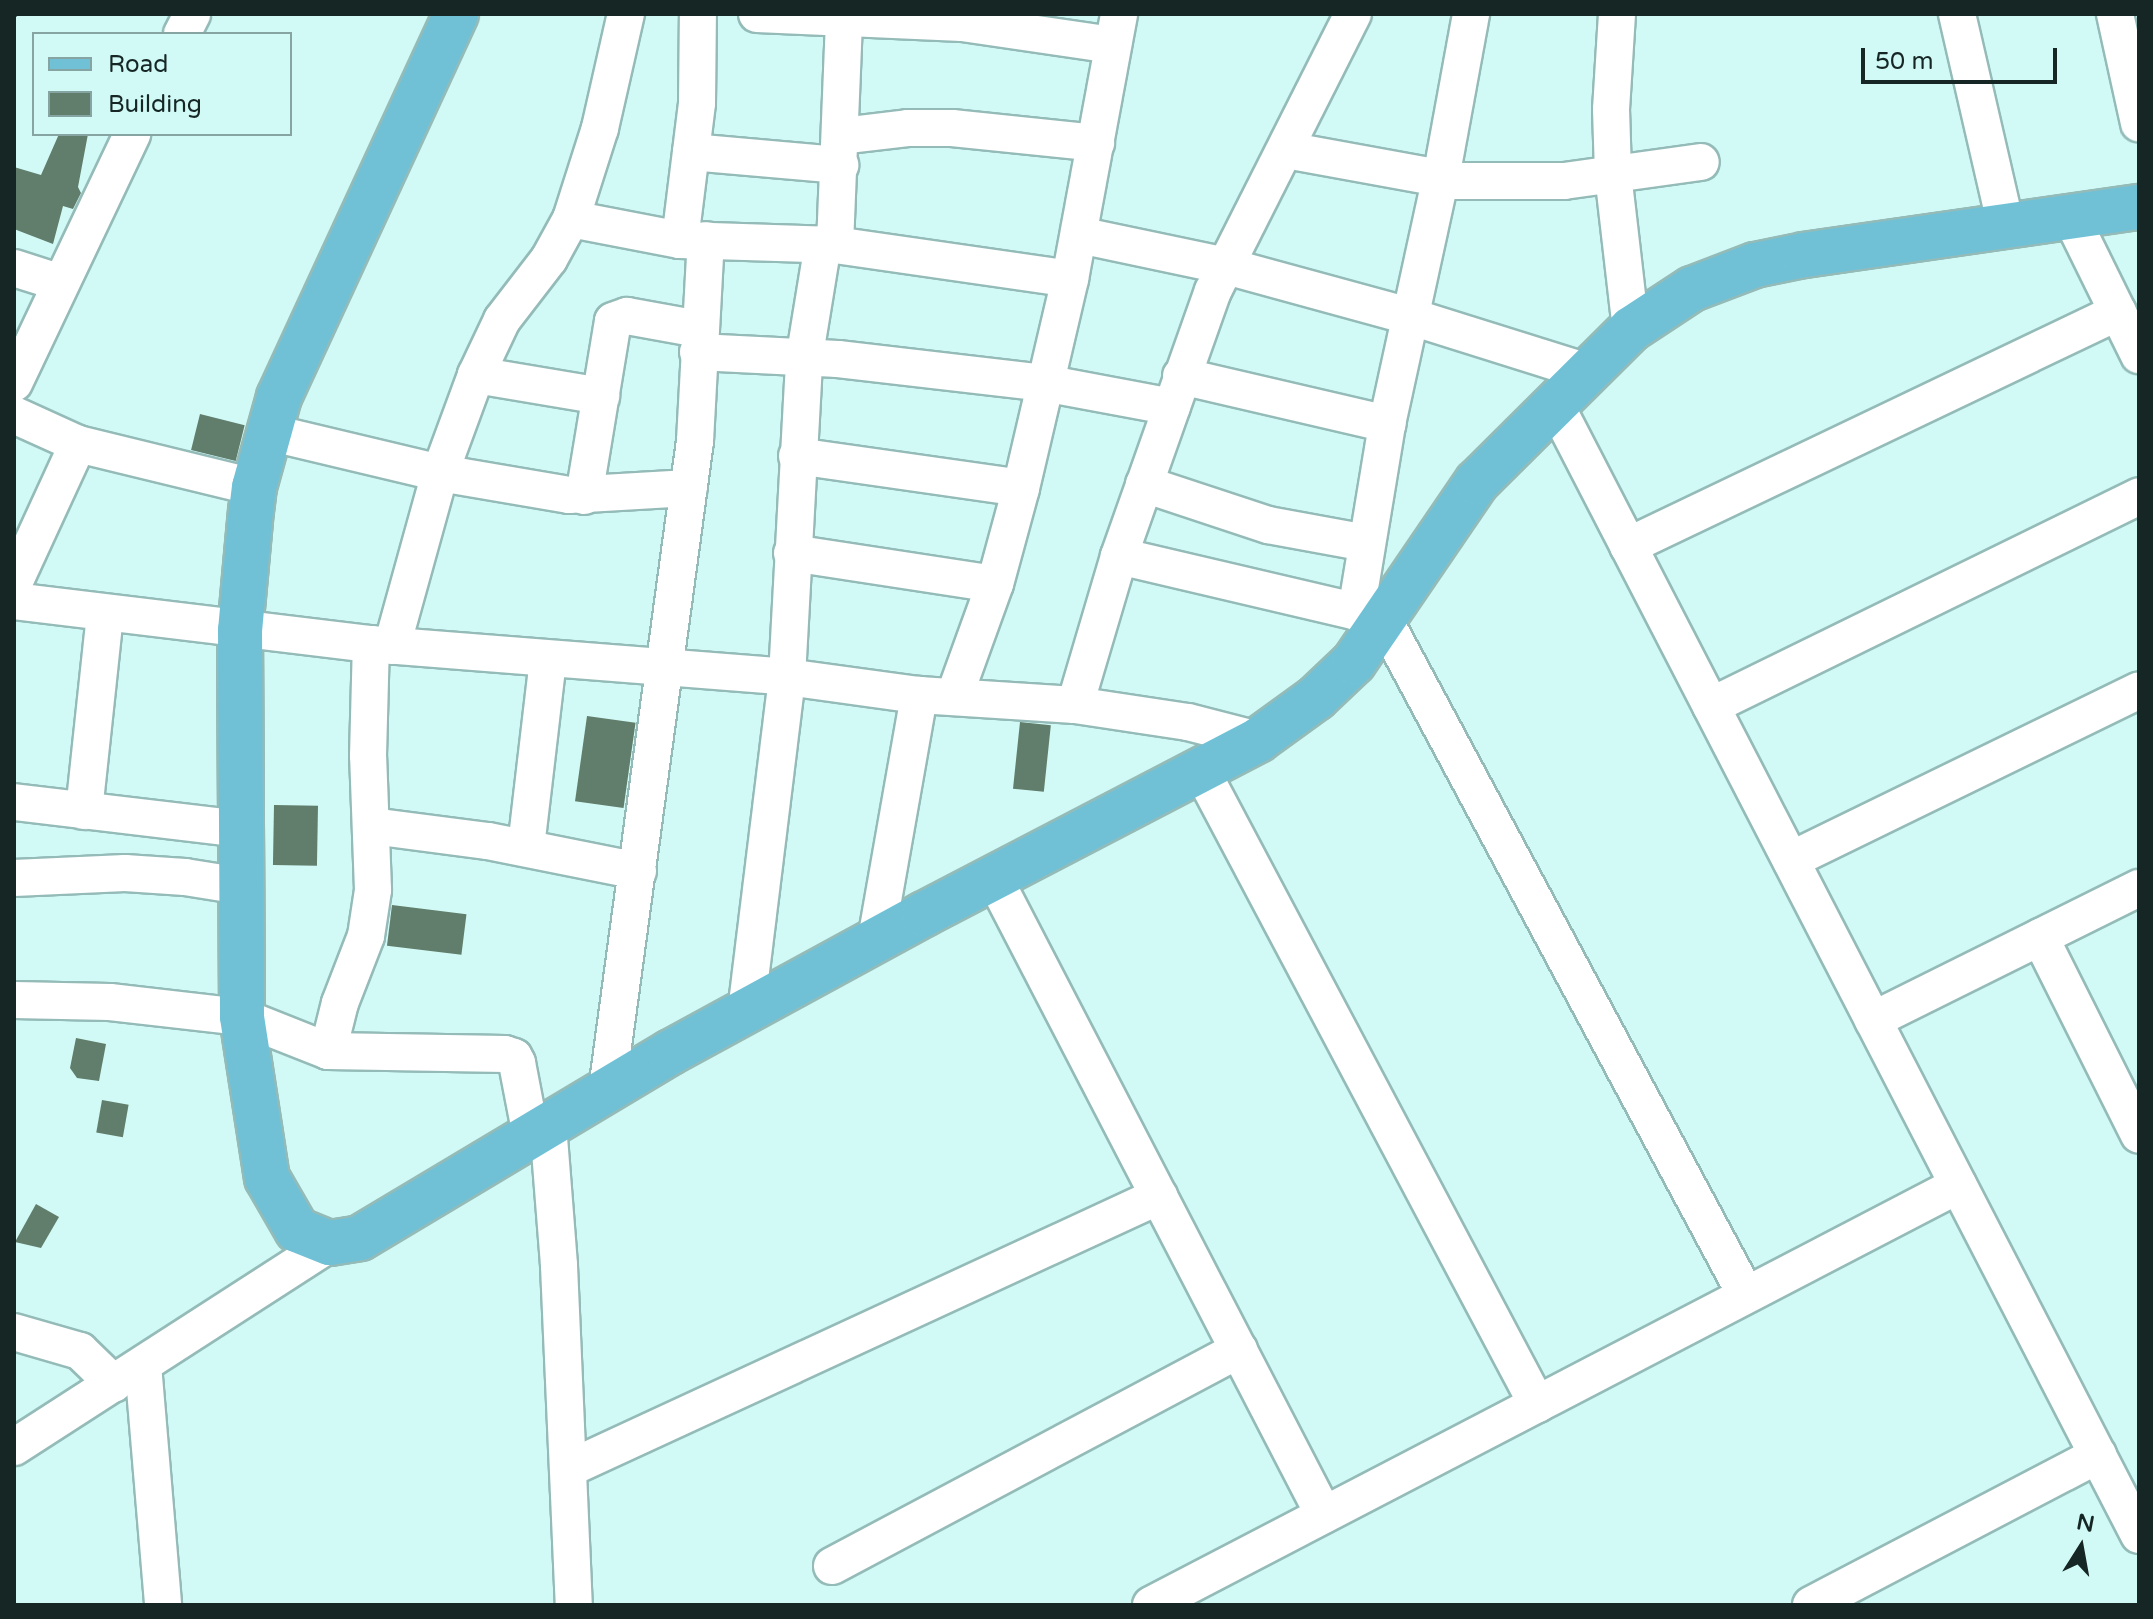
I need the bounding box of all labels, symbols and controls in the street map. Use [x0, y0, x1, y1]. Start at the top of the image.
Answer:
legend [32, 32, 292, 136]
scale bar [1865, 32, 2061, 82]
text: 50 m [1875, 47, 1933, 76]
text: Road [108, 50, 168, 79]
text: Building [108, 90, 202, 119]
north arrow [2041, 1507, 2121, 1587]
text: N [2074, 1509, 2097, 1538]

